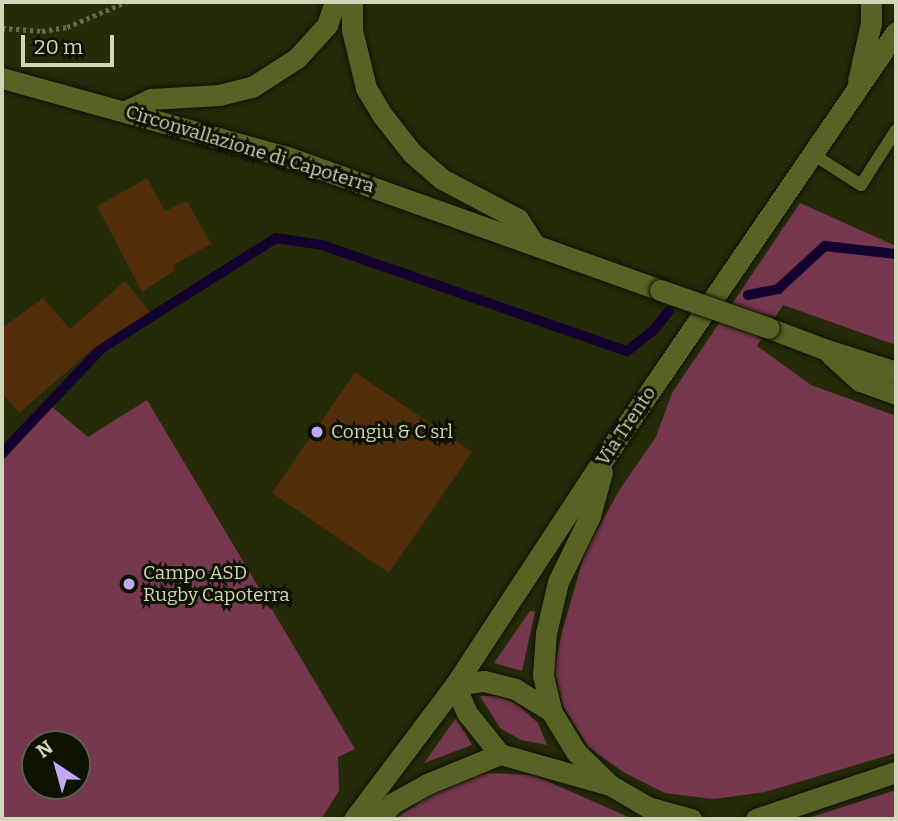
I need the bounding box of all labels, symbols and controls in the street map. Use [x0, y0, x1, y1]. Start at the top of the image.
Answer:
scale bar [24, 21, 117, 65]
text: 20 m [34, 34, 83, 60]
street label: Circonvallazione di Capoterra [123, 100, 377, 198]
street label: Via Trento [591, 382, 661, 470]
place label: Congiu & C srl [331, 421, 453, 443]
marker: Congiu & C srl [309, 424, 325, 440]
place label: Campo ASD Rugby Capoterra [143, 562, 290, 606]
marker: Campo ASD Rugby Capoterra [121, 576, 137, 592]
north arrow [21, 730, 91, 800]
text: N [32, 736, 57, 763]

